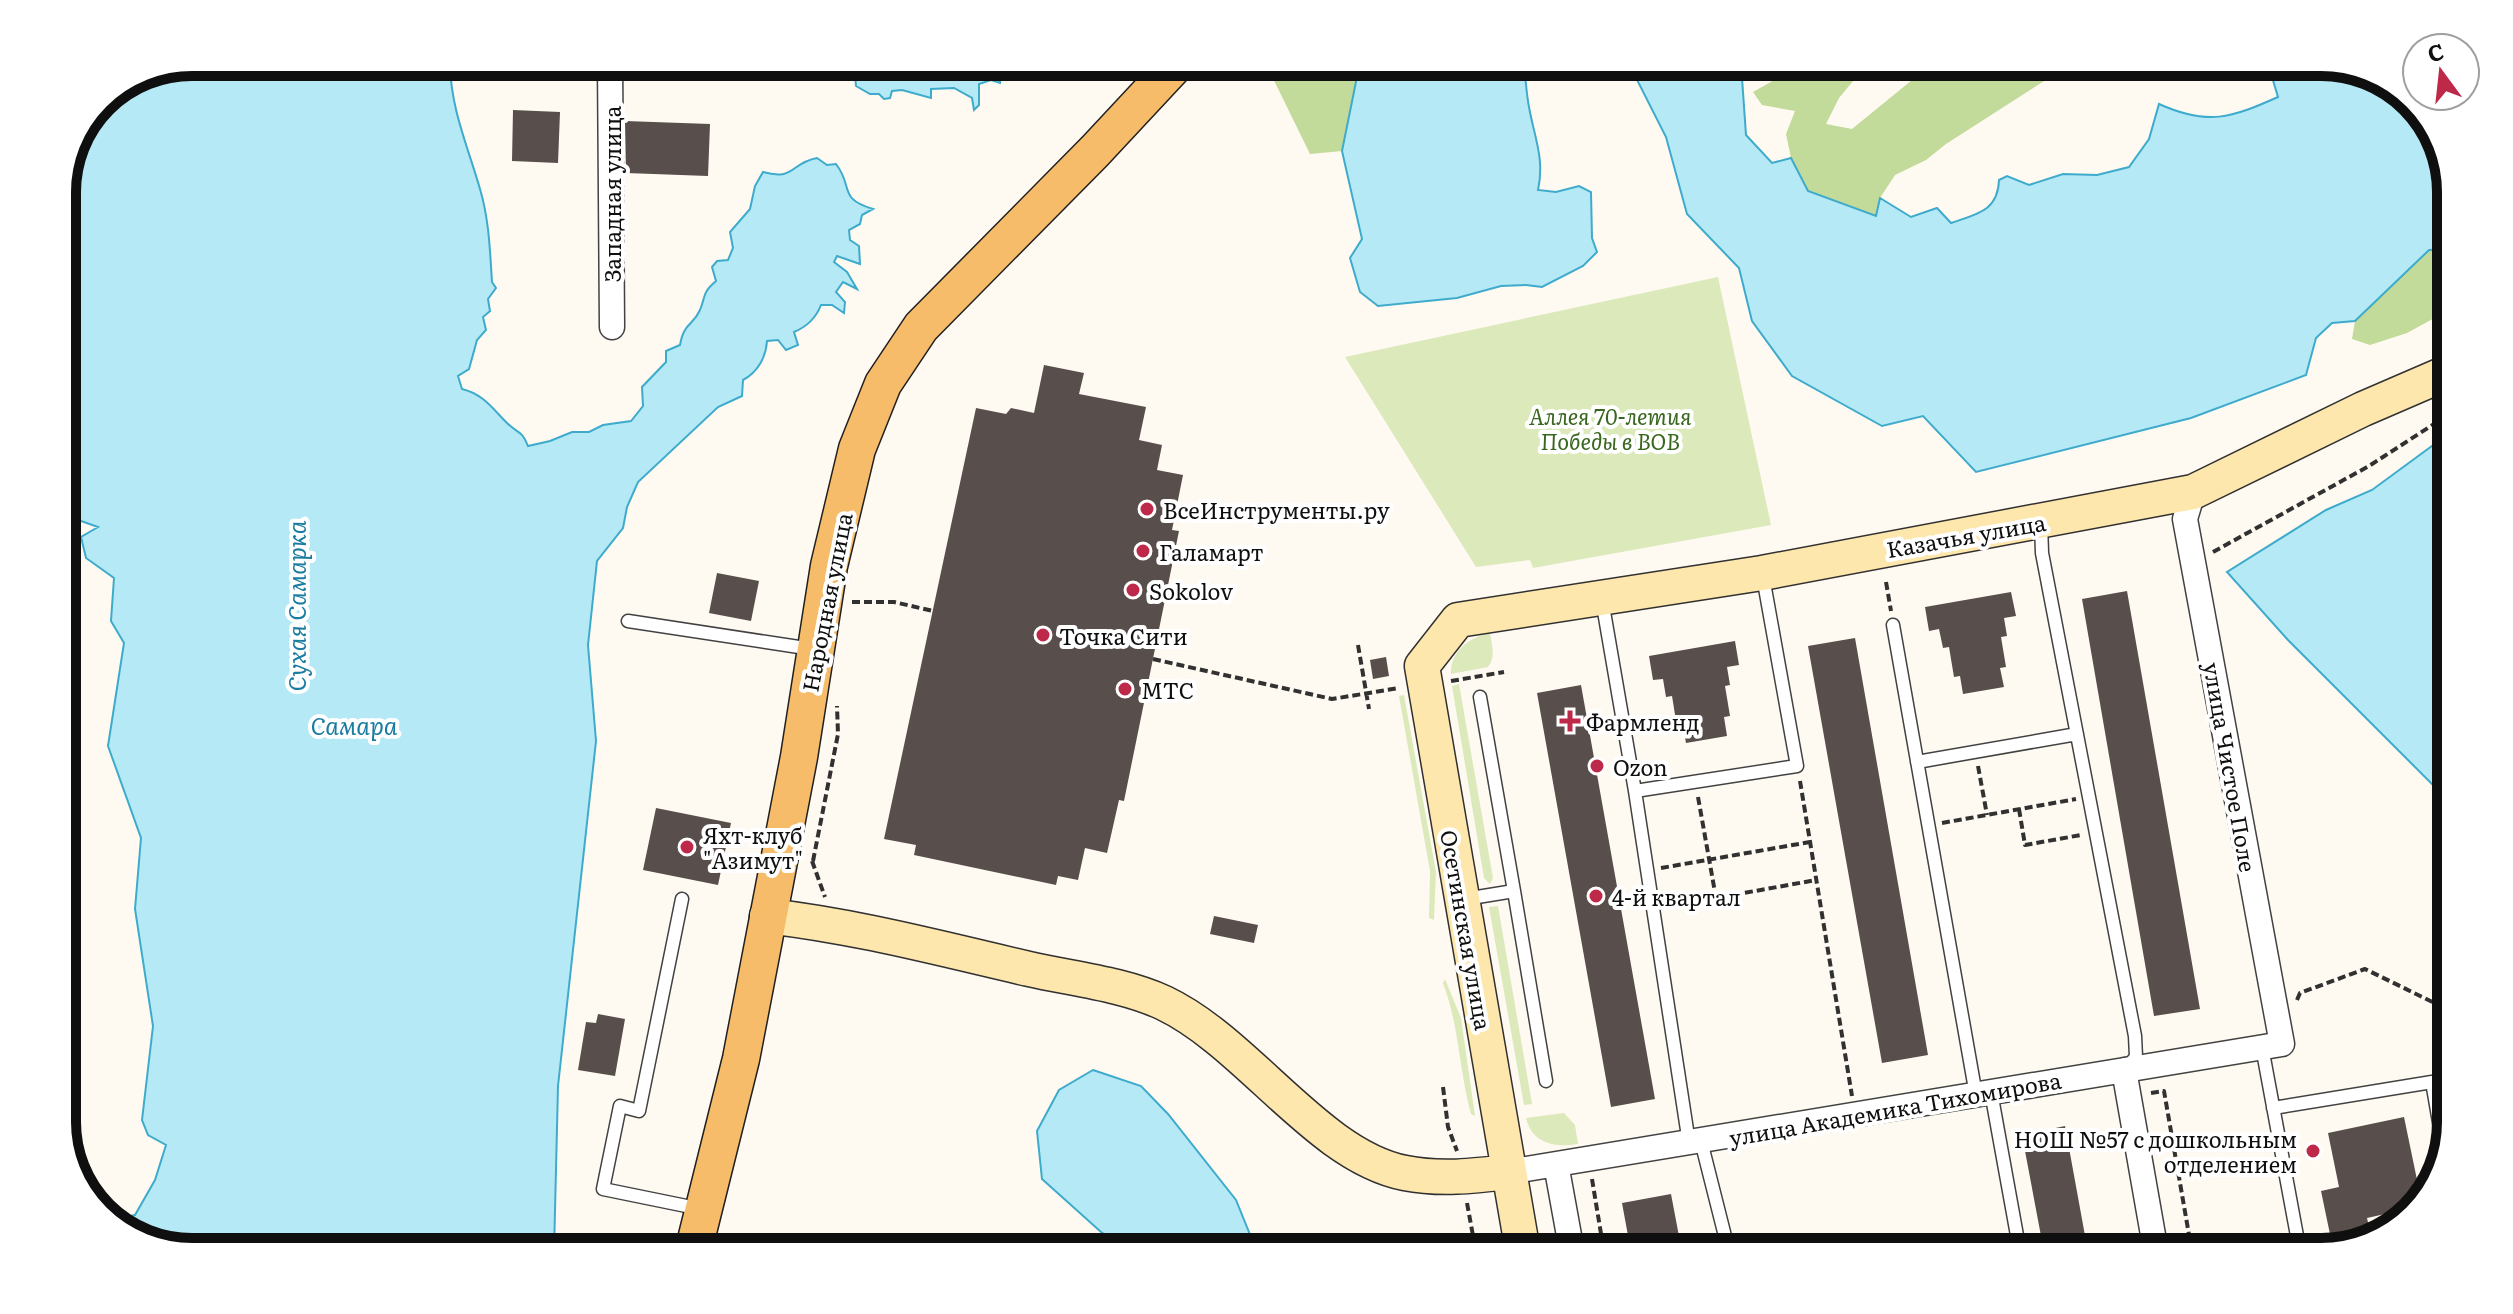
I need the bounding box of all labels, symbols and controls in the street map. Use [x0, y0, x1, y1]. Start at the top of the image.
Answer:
north arrow [2401, 32, 2481, 112]
text: С [2424, 33, 2447, 69]
street label: Западная улица [595, 105, 628, 282]
park label: Аллея 70-летия Победы в ВОВ [1529, 399, 1692, 457]
place label: ВсеИнструменты.ру [1163, 493, 1390, 526]
marker: ВсеИнструменты.ру [1138, 500, 1156, 518]
street label: Казачья улица [1884, 505, 2048, 565]
street label: Народная улица [792, 509, 860, 694]
water label: Сухая Самарка [278, 520, 313, 691]
place label: Галамарт [1159, 535, 1264, 568]
marker: Галамарт [1134, 542, 1152, 560]
place label: Sokolov [1149, 574, 1233, 607]
marker: Sokolov [1124, 581, 1142, 599]
place label: Точка Сити [1059, 619, 1188, 652]
marker: Точка Сити [1034, 626, 1052, 644]
street label: улица Чистое Поле [2196, 659, 2266, 875]
place label: МТС [1141, 673, 1194, 706]
marker: МТС [1116, 680, 1134, 698]
place label: Фармленд [1586, 705, 1700, 738]
water label: Самара [310, 707, 398, 742]
marker: Фармленд [1561, 712, 1579, 730]
place label: Ozon [1613, 750, 1668, 783]
marker: Ozon [1588, 757, 1606, 775]
place label: Яхт-клуб "Азимут" [703, 818, 803, 876]
street label: Осетинская улица [1433, 827, 1501, 1033]
marker: Яхт-клуб "Азимут" [678, 838, 696, 856]
place label: 4-й квартал [1612, 880, 1741, 913]
marker: 4-й квартал [1587, 887, 1605, 905]
street label: улица Академика Тихомирова [1726, 1062, 2064, 1153]
place label: НОШ №57 с дошкольным отделением [2014, 1122, 2297, 1180]
marker: НОШ №57 с дошкольным отделением [2304, 1142, 2322, 1160]

